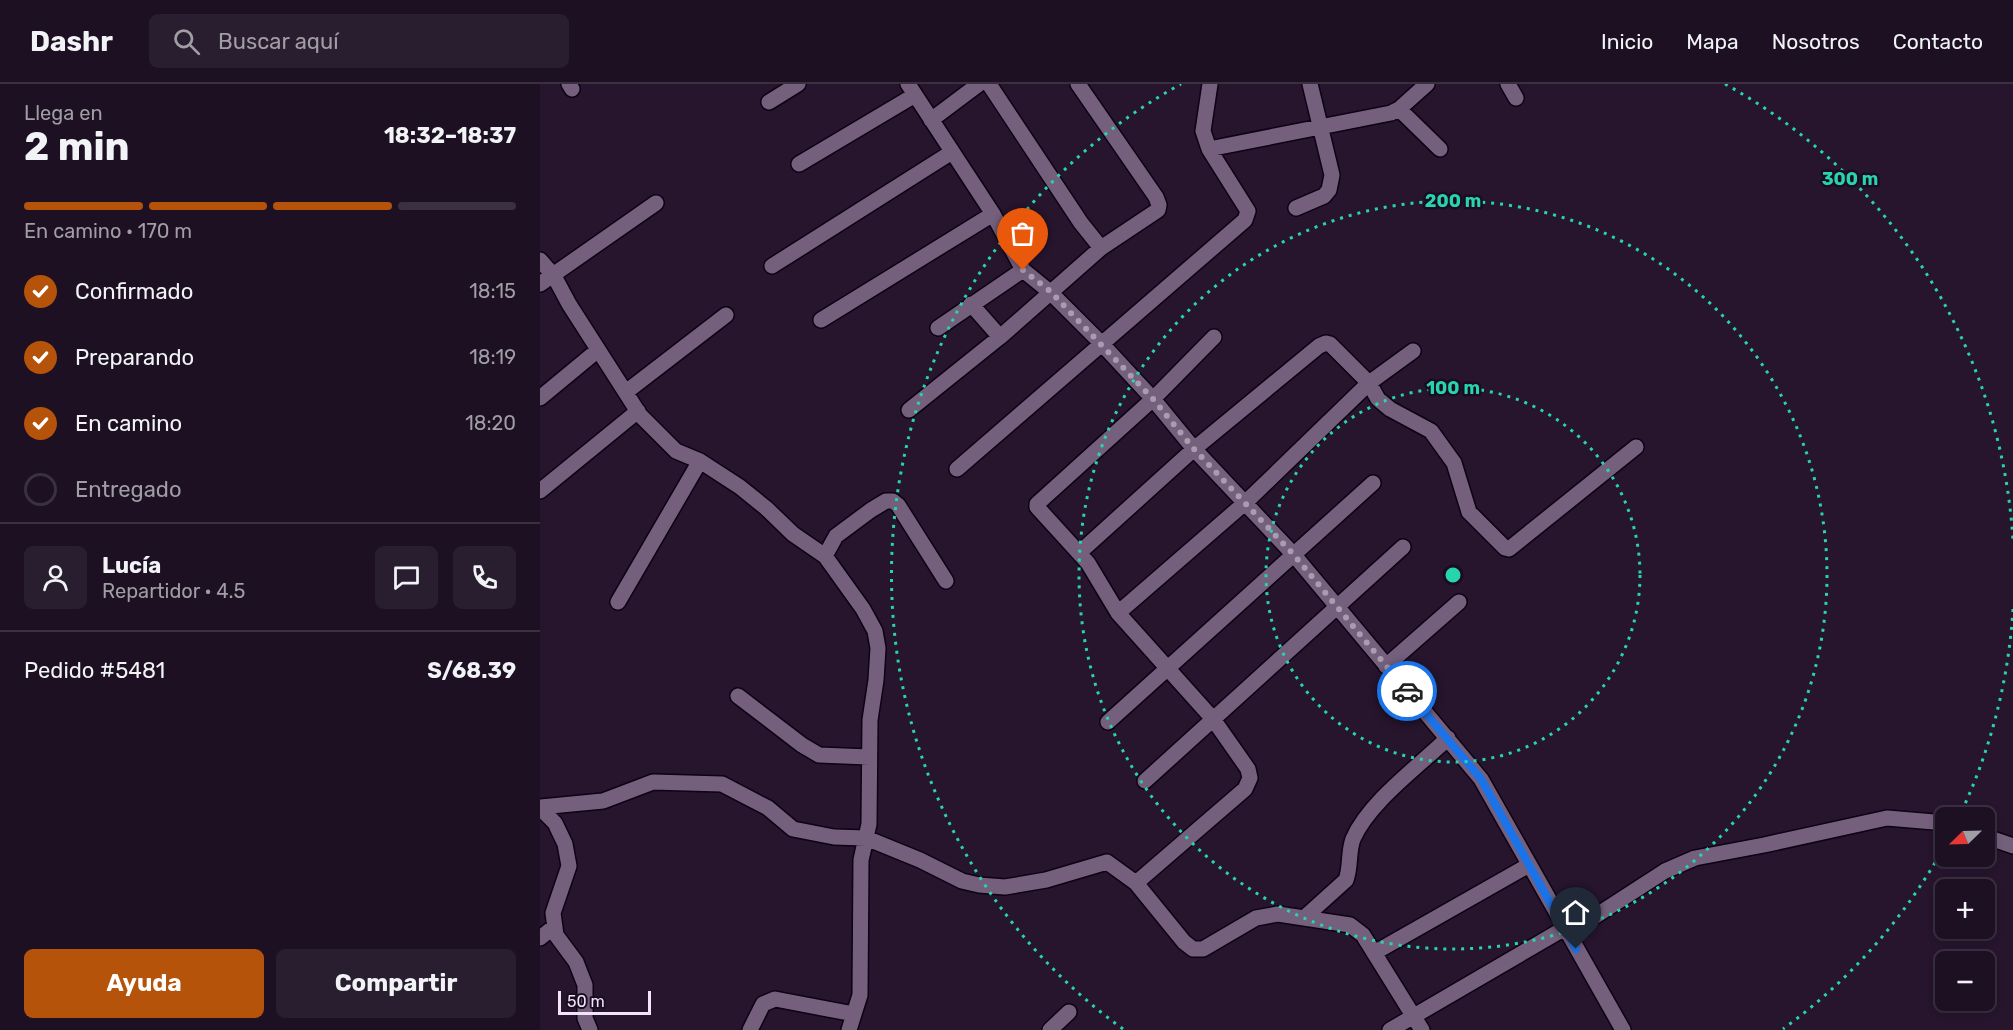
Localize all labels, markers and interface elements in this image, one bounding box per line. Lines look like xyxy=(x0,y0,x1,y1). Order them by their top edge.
search box xyxy=(149,14,569,68)
text: Dashr xyxy=(30,25,113,58)
icon: search xyxy=(170,25,203,58)
text: Buscar aquí xyxy=(218,28,339,55)
text: Inicio xyxy=(1601,29,1653,54)
text: Mapa xyxy=(1686,29,1739,54)
text: Nosotros xyxy=(1772,29,1860,54)
text: Contacto xyxy=(1893,29,1983,54)
text: Llega en xyxy=(24,101,103,125)
text: 18:32–18:37 xyxy=(384,122,516,149)
text: 2 min xyxy=(24,124,130,170)
text: 300 m xyxy=(1822,168,1878,190)
text: 200 m xyxy=(1425,190,1481,212)
pin xyxy=(997,208,1048,270)
icon: bag xyxy=(1006,217,1039,250)
text: En camino · 170 m xyxy=(24,219,192,243)
icon: check xyxy=(24,275,57,308)
text: Confirmado xyxy=(75,278,193,305)
text: 18:15 xyxy=(469,279,516,303)
icon: check xyxy=(24,341,57,374)
text: Preparando xyxy=(75,344,194,371)
text: 18:19 xyxy=(469,345,516,369)
text: 100 m xyxy=(1426,377,1480,399)
icon: check xyxy=(24,407,57,440)
text: En camino xyxy=(75,410,182,437)
text: 18:20 xyxy=(465,411,516,435)
text: Entregado xyxy=(75,476,182,503)
button: person xyxy=(24,546,87,609)
button: chat xyxy=(375,546,438,609)
button: phone xyxy=(453,546,516,609)
text: Lucía xyxy=(102,552,161,579)
centre of rings xyxy=(1443,565,1463,585)
text: Repartidor · 4.5 xyxy=(102,579,245,603)
text: Pedido #5481 xyxy=(24,657,165,684)
text: S/68.39 xyxy=(427,657,516,684)
courier xyxy=(1377,661,1437,721)
icon: car xyxy=(1391,675,1424,708)
north arrow xyxy=(1935,807,1995,867)
map controls xyxy=(1935,807,1995,1011)
button: + xyxy=(1935,879,1995,939)
pin xyxy=(1550,887,1601,949)
icon: home xyxy=(1559,896,1592,929)
button: Ayuda xyxy=(24,949,264,1018)
button: Compartir xyxy=(276,949,516,1018)
button: − xyxy=(1935,951,1995,1011)
scale bar xyxy=(558,988,651,1016)
text: 50 m xyxy=(567,992,605,1011)

